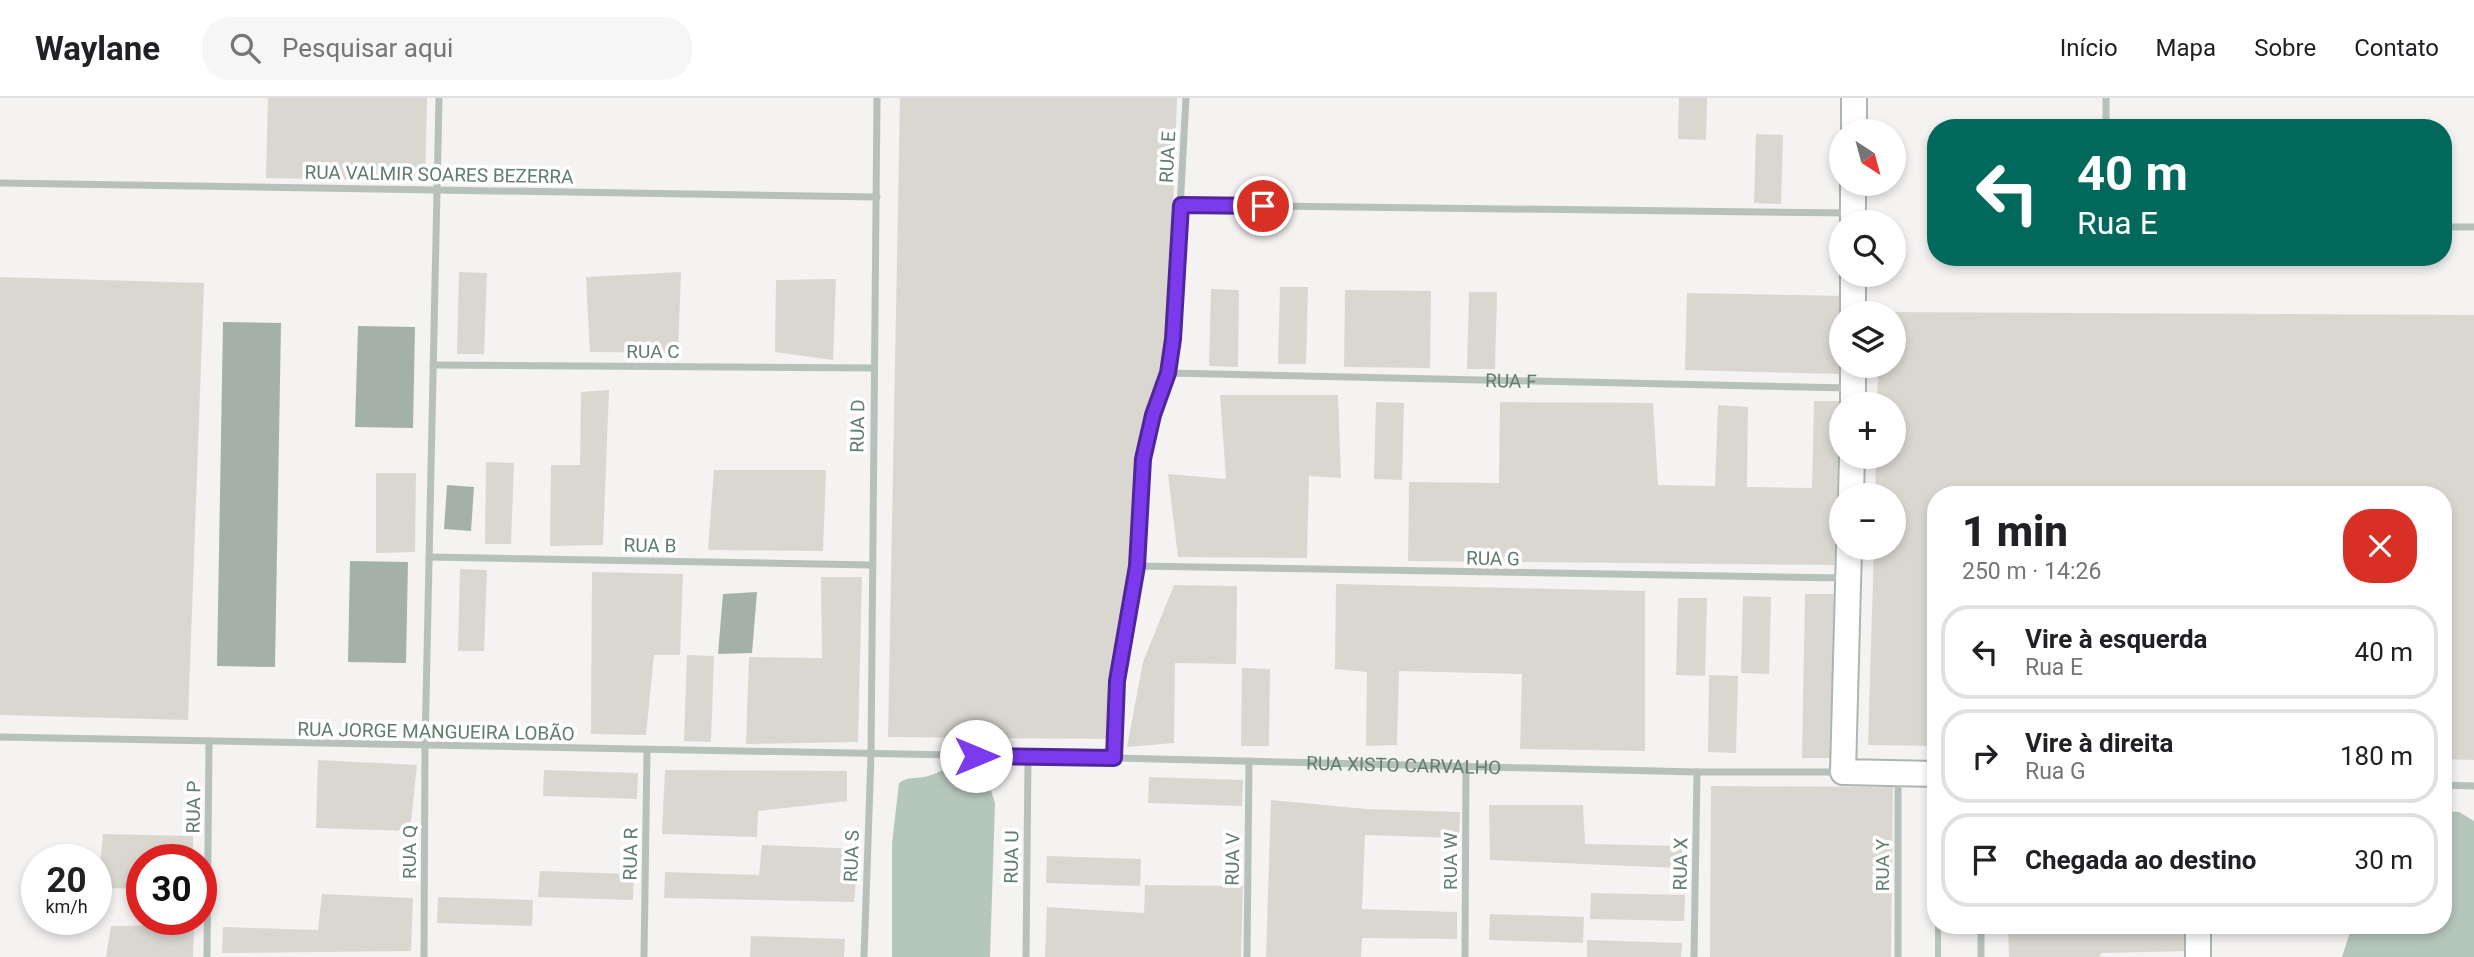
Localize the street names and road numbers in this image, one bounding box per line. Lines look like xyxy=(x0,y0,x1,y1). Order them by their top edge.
street label: RUA E xyxy=(1155,130,1180,183)
street label: RUA VALMIR SOARES BEZERRA xyxy=(304,161,574,188)
street label: RUA C xyxy=(626,340,680,363)
street label: RUA F xyxy=(1485,369,1537,393)
street label: RUA D xyxy=(846,399,869,453)
street label: RUA B xyxy=(623,534,677,557)
street label: RUA G xyxy=(1466,547,1520,570)
street label: RUA JORGE MANGUEIRA LOBÃO xyxy=(297,718,575,745)
street label: RUA XISTO CARVALHO xyxy=(1306,752,1502,779)
street label: RUA P xyxy=(182,780,205,834)
street label: RUA Q xyxy=(398,825,421,879)
street label: RUA R xyxy=(619,827,642,881)
street label: RUA S xyxy=(839,830,864,883)
street label: RUA U xyxy=(1000,830,1023,884)
street label: RUA V xyxy=(1221,832,1244,886)
street label: RUA W xyxy=(1439,832,1462,890)
street label: RUA X xyxy=(1669,837,1692,891)
street label: RUA Y xyxy=(1871,838,1894,891)

